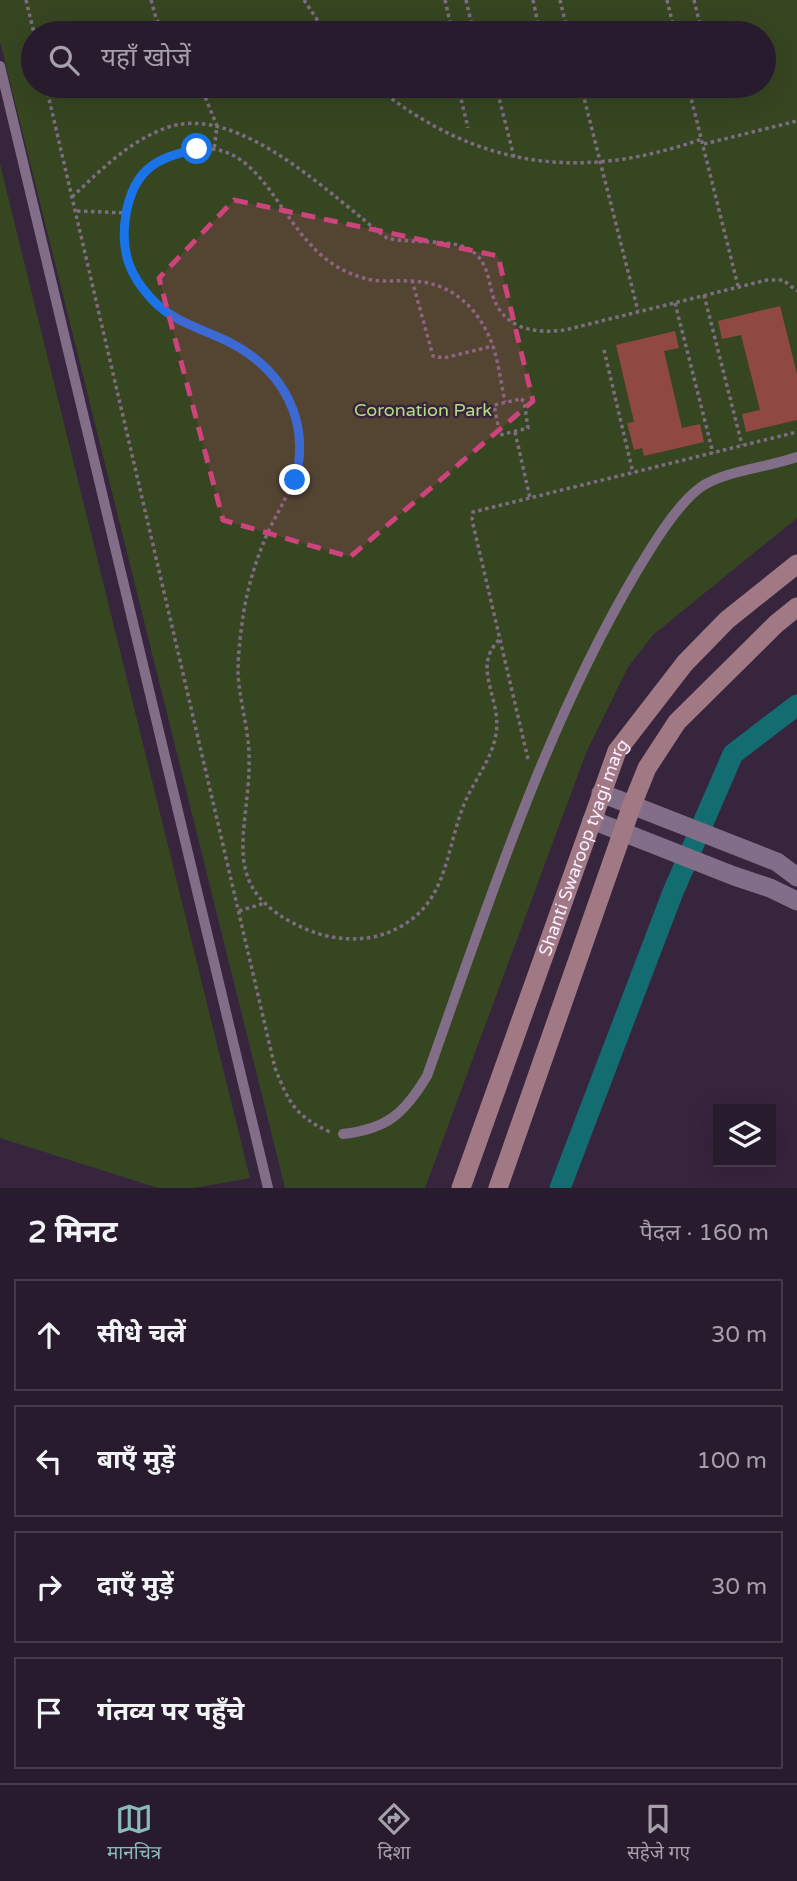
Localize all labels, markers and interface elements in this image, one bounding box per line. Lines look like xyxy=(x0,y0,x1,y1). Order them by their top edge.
search box xyxy=(21,21,776,98)
icon: search xyxy=(45,41,83,79)
text: यहाँ खोजें xyxy=(101,42,191,73)
route start xyxy=(181,133,212,164)
park label: Coronation Park xyxy=(354,399,492,421)
route end xyxy=(279,464,310,495)
street label: Shanti Swaroop tyagi marg xyxy=(534,734,634,959)
map controls xyxy=(713,1104,776,1167)
button: layers xyxy=(713,1104,776,1167)
text: 2 मिनट xyxy=(28,1214,118,1251)
text: पैदल · 160 m xyxy=(640,1219,769,1247)
icon: ahead xyxy=(30,1316,68,1354)
text: सीधे चलें xyxy=(97,1318,186,1349)
text: 30 m xyxy=(711,1321,767,1349)
icon: left xyxy=(30,1442,68,1480)
text: बाएँ मुड़ें xyxy=(97,1444,175,1475)
text: 100 m xyxy=(697,1447,767,1475)
icon: right xyxy=(30,1568,68,1606)
text: दाएँ मुड़ें xyxy=(97,1570,174,1601)
text: 30 m xyxy=(711,1573,767,1601)
icon: arrive xyxy=(30,1694,68,1732)
text: गंतव्य पर पहुँचे xyxy=(97,1696,244,1727)
tab: मानचित्र xyxy=(107,1800,161,1867)
tab: दिशा xyxy=(375,1800,413,1867)
tab: सहेजे गए xyxy=(627,1800,690,1867)

